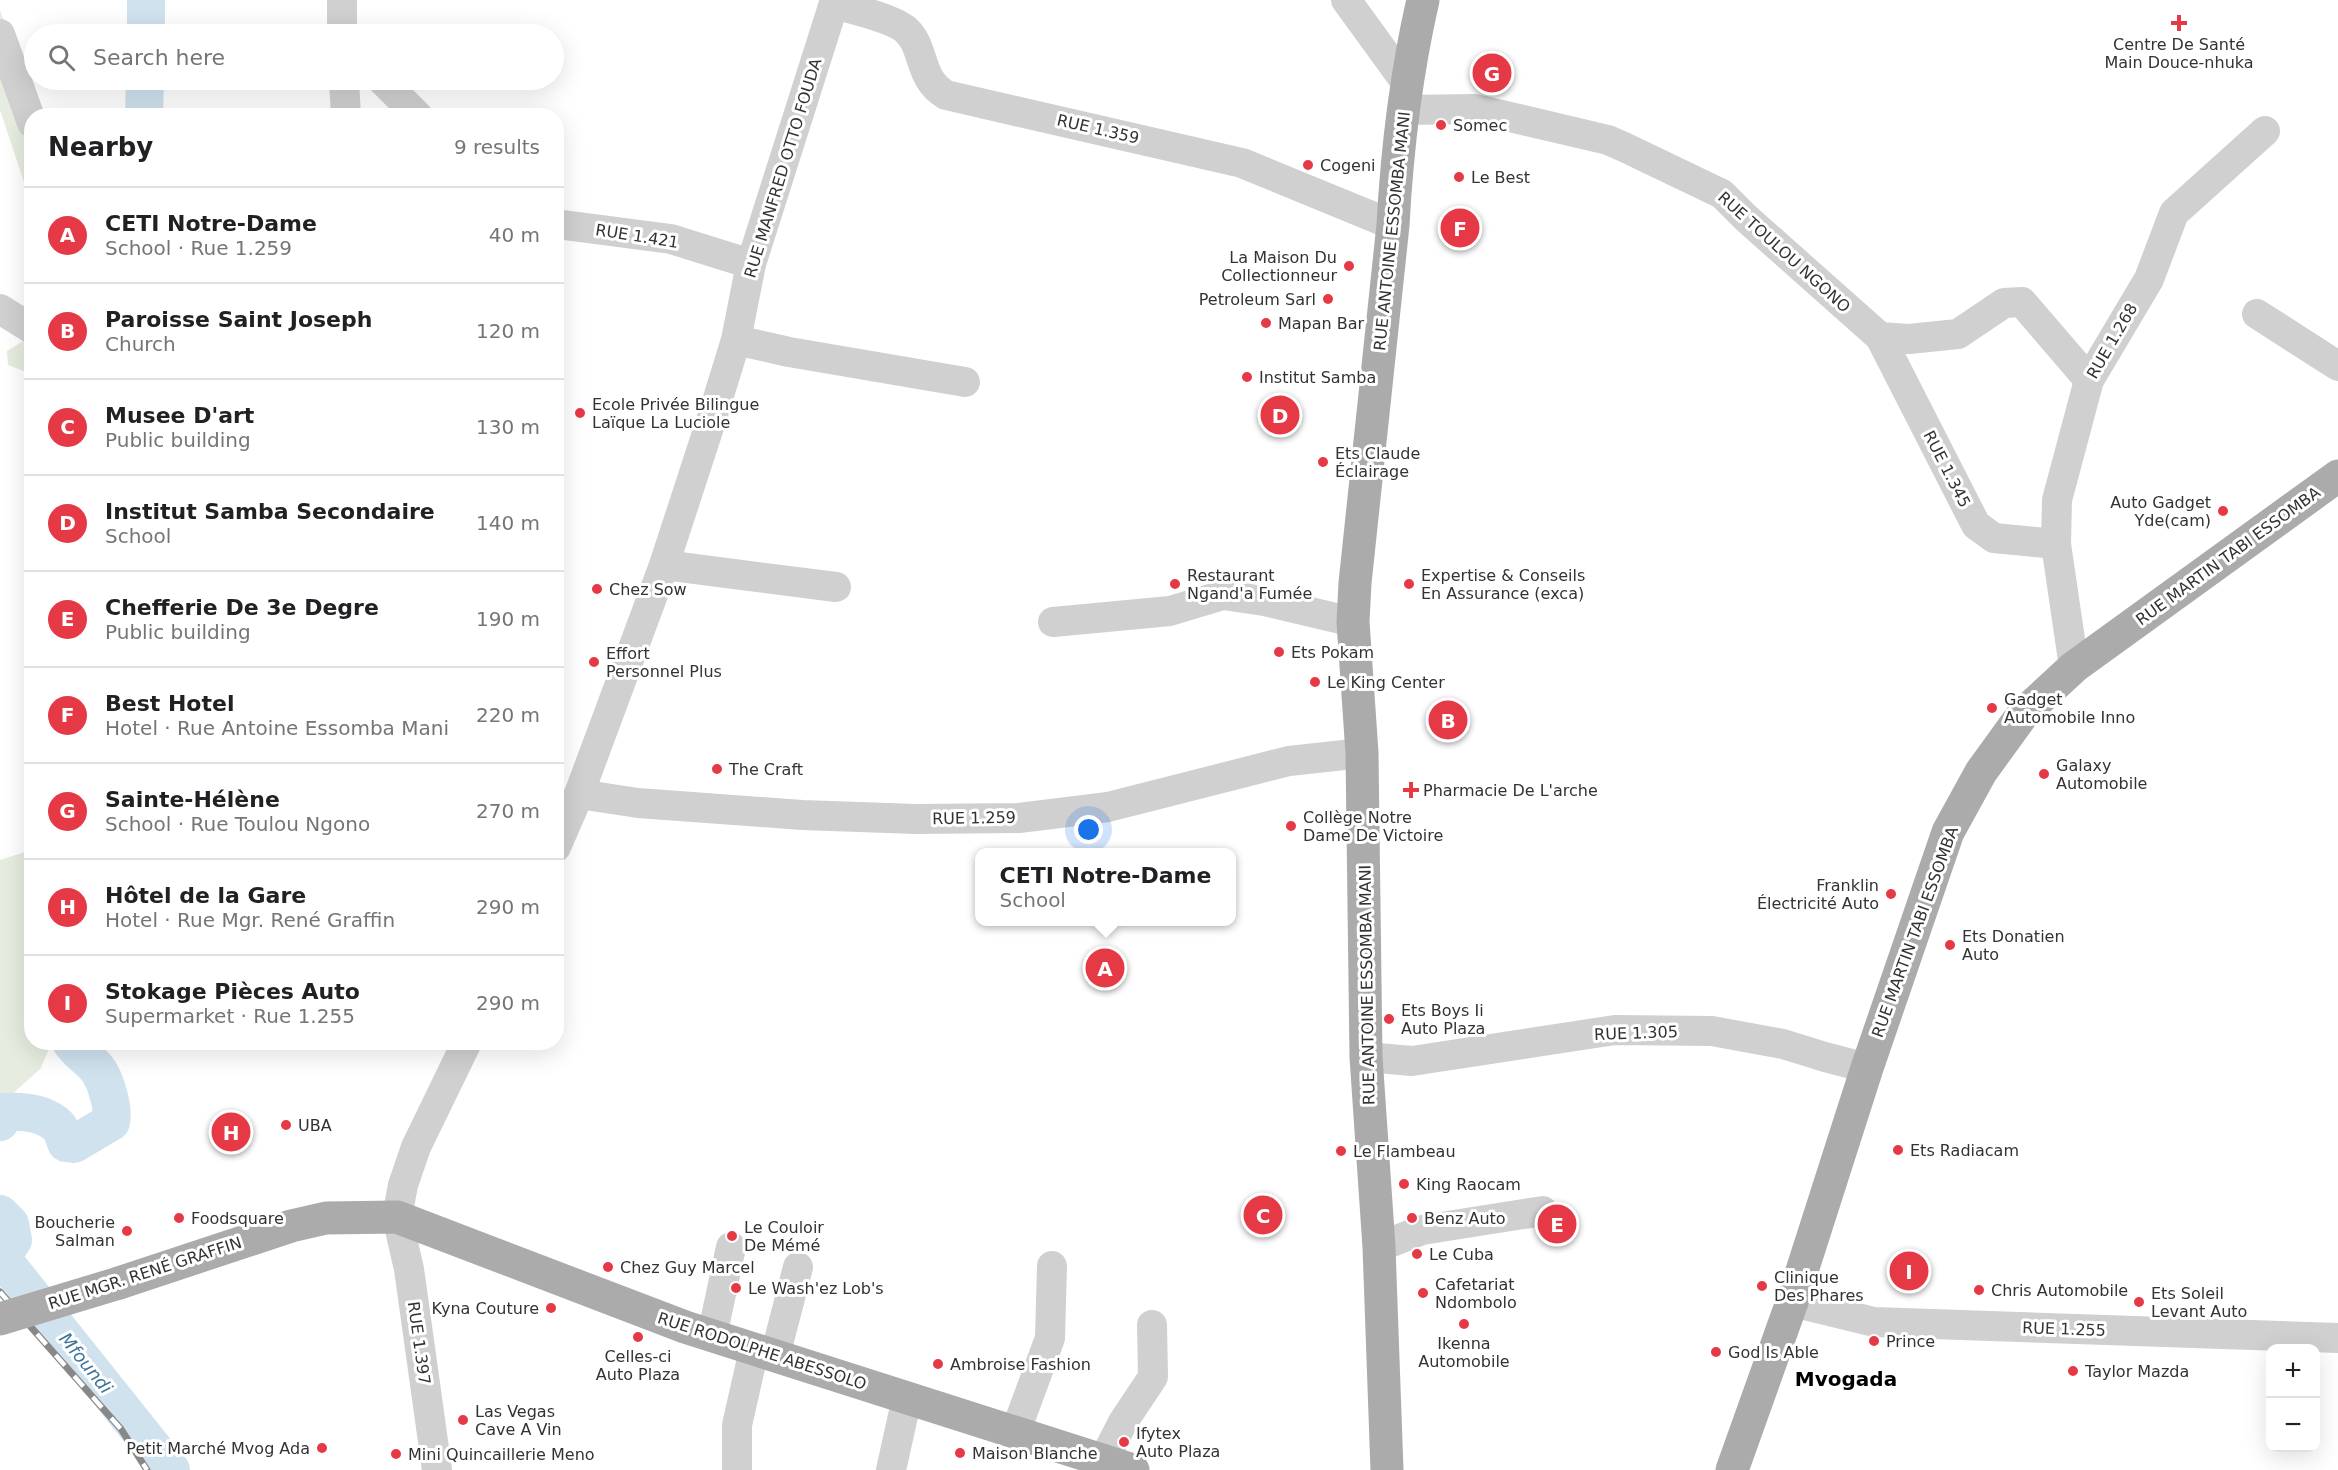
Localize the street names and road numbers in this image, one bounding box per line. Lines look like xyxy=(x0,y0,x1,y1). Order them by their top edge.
street label: RUE MANFRED OTTO FOUDA xyxy=(740,56,826,280)
street label: RUE 1.359 xyxy=(1055,110,1141,148)
street label: RUE ANTOINE ESSOMBA MANI xyxy=(1370,110,1414,352)
street label: RUE TOULOU NGONO xyxy=(1714,188,1854,316)
street label: RUE 1.421 xyxy=(594,220,680,252)
street label: RUE 1.268 xyxy=(2083,300,2141,382)
street label: RUE 1.345 xyxy=(1920,427,1974,511)
street label: RUE MARTIN TABI ESSOMBA xyxy=(2132,483,2324,629)
street label: RUE 1.259 xyxy=(932,808,1016,828)
street label: RUE MARTIN TABI ESSOMBA xyxy=(1868,824,1962,1040)
street label: RUE ANTOINE ESSOMBA MANI xyxy=(1355,865,1379,1105)
street label: RUE 1.305 xyxy=(1594,1022,1678,1044)
street label: RUE MGR. RENÉ GRAFFIN xyxy=(46,1233,244,1313)
street label: RUE 1.397 xyxy=(404,1300,434,1386)
street label: RUE RODOLPHE ABESSOLO xyxy=(655,1308,869,1394)
street label: RUE 1.255 xyxy=(2022,1318,2106,1340)

